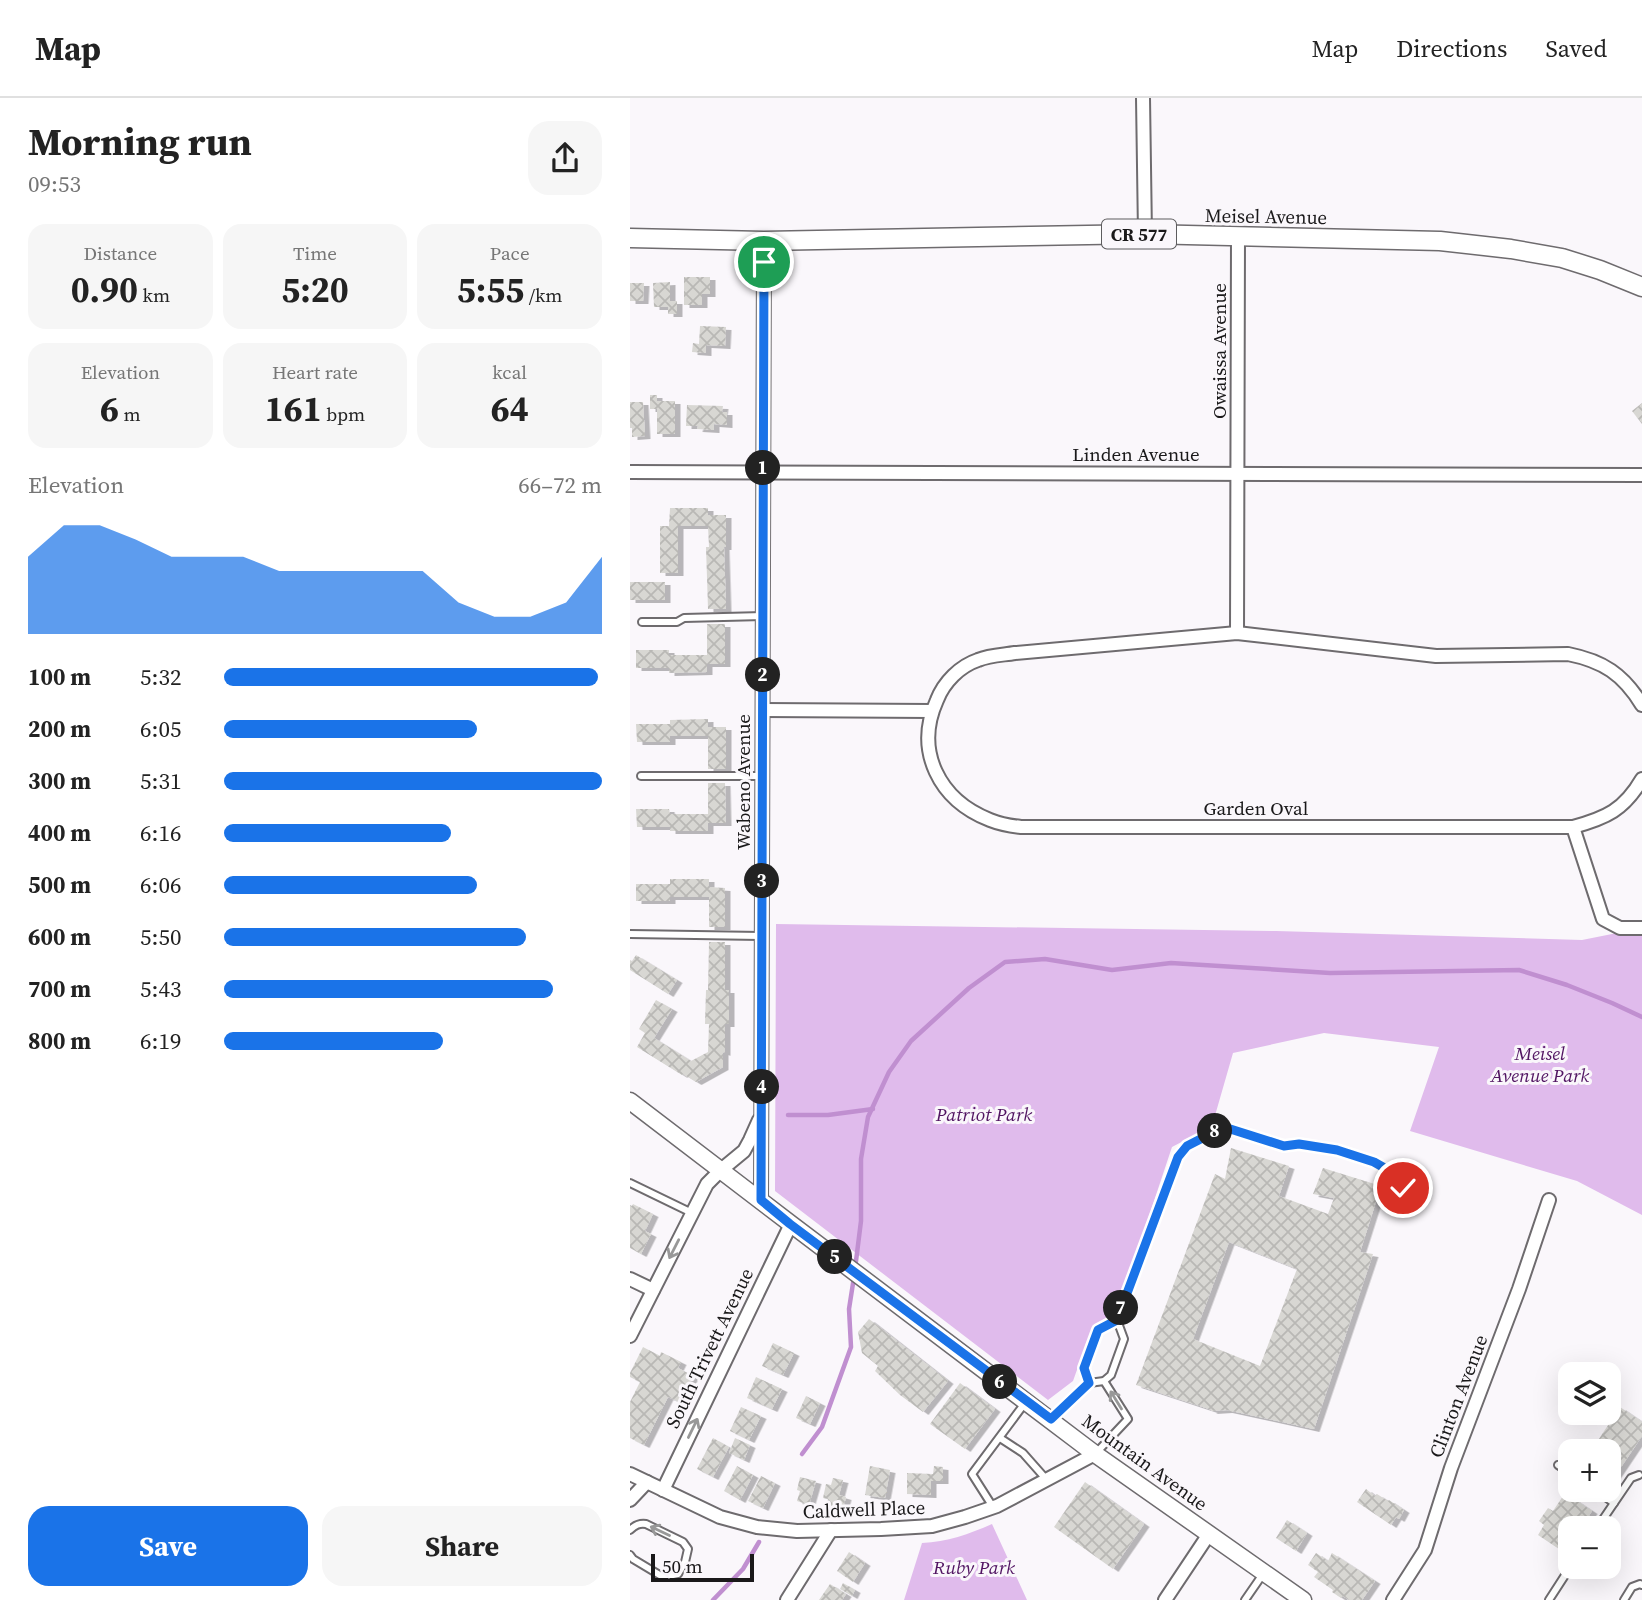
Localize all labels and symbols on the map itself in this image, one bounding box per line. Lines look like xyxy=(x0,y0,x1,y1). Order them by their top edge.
street label: Meisel Avenue xyxy=(1205,202,1327,230)
road number: CR 577 xyxy=(1102,219,1176,248)
pin xyxy=(734,232,794,292)
street label: Owaissa Avenue xyxy=(1206,283,1232,419)
street label: Linden Avenue xyxy=(1072,441,1200,467)
pin: 1 xyxy=(746,450,780,486)
pin: 2 xyxy=(746,658,780,692)
street label: Wabeno Avenue xyxy=(730,714,756,850)
street label: Garden Oval xyxy=(1204,795,1309,821)
pin: 3 xyxy=(744,864,780,898)
park label: Meisel Avenue Park xyxy=(1490,1040,1589,1088)
pin: 4 xyxy=(744,1070,780,1104)
park label: Patriot Park xyxy=(935,1101,1032,1127)
pin: 8 xyxy=(1198,1114,1232,1148)
pin xyxy=(1373,1158,1433,1218)
one-way arrow xyxy=(667,1238,680,1259)
pin: 5 xyxy=(818,1240,852,1274)
street label: South Trivett Avenue xyxy=(659,1264,759,1432)
pin: 7 xyxy=(1104,1290,1138,1326)
street label: Clinton Avenue xyxy=(1423,1331,1493,1461)
pin: 6 xyxy=(982,1364,1018,1400)
one-way arrow xyxy=(1109,1391,1123,1411)
street label: Mountain Avenue xyxy=(1077,1408,1213,1516)
one-way arrow xyxy=(686,1418,700,1439)
street label: Caldwell Place xyxy=(802,1494,926,1524)
one-way arrow xyxy=(650,1524,671,1537)
scale bar xyxy=(651,1551,754,1583)
park label: Ruby Park xyxy=(932,1554,1015,1580)

